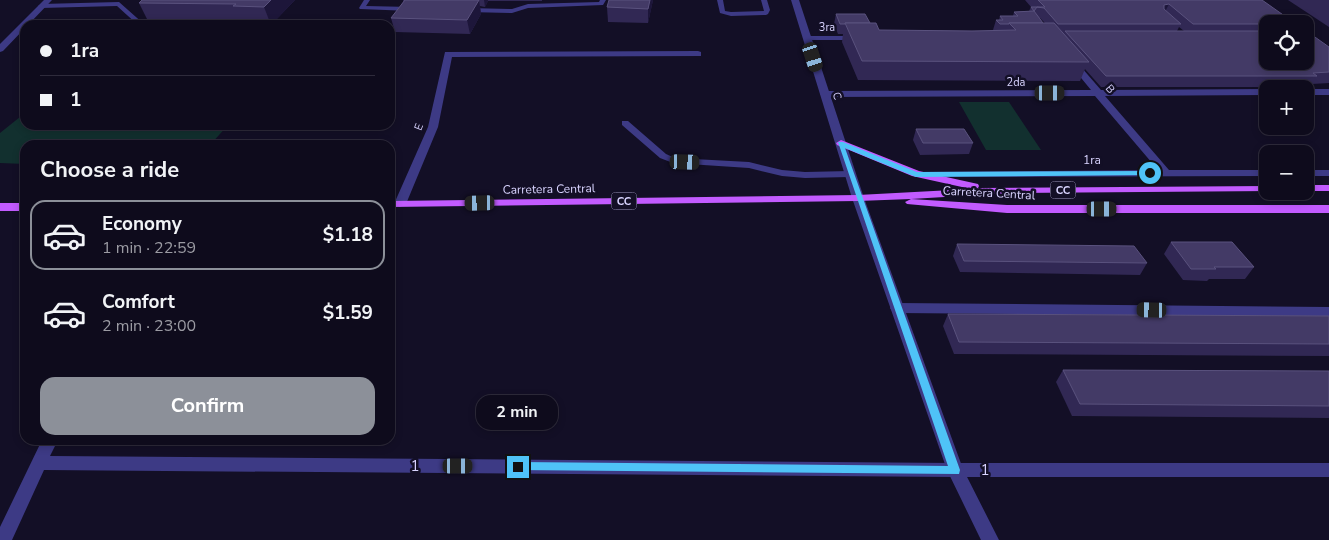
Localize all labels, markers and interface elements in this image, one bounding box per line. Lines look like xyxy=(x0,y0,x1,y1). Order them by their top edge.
map controls xyxy=(1259,15,1314,200)
button: locate xyxy=(1259,15,1314,70)
street label: 3ra xyxy=(819,20,835,35)
text: 1ra xyxy=(70,38,99,64)
car xyxy=(801,40,824,74)
street label: 2da xyxy=(1007,75,1026,90)
button: + xyxy=(1259,80,1314,135)
street label: B xyxy=(1102,81,1118,97)
car xyxy=(1035,86,1065,101)
text: 1 xyxy=(70,87,81,113)
street label: C xyxy=(829,90,845,102)
street label: E xyxy=(411,121,427,133)
button: − xyxy=(1259,145,1314,200)
street label: 1ra xyxy=(1083,152,1101,168)
car xyxy=(669,154,700,170)
text: Choose a ride xyxy=(40,155,179,185)
route start xyxy=(1139,162,1161,184)
street label: Carretera Central xyxy=(503,180,596,198)
road number: CC xyxy=(1050,182,1076,198)
street label: Carretera Central xyxy=(942,183,1036,203)
road number: CC xyxy=(612,192,636,210)
car xyxy=(464,195,495,211)
car xyxy=(1087,202,1117,217)
text: Economy xyxy=(102,211,182,237)
icon: car xyxy=(42,213,87,258)
text: $1.18 xyxy=(323,222,373,248)
text: 1 min · 22:59 xyxy=(102,237,196,259)
text: Comfort xyxy=(102,289,175,315)
icon: car xyxy=(42,291,87,336)
text: $1.59 xyxy=(323,300,373,326)
car xyxy=(1136,302,1167,318)
text: 2 min · 23:00 xyxy=(102,315,196,337)
button: Confirm xyxy=(40,377,375,435)
callout: 2 min xyxy=(477,394,559,430)
text: 2 min xyxy=(496,401,538,423)
street label: 1 xyxy=(410,456,420,476)
route end xyxy=(507,456,529,478)
car xyxy=(443,459,473,474)
street label: 1 xyxy=(980,460,990,480)

